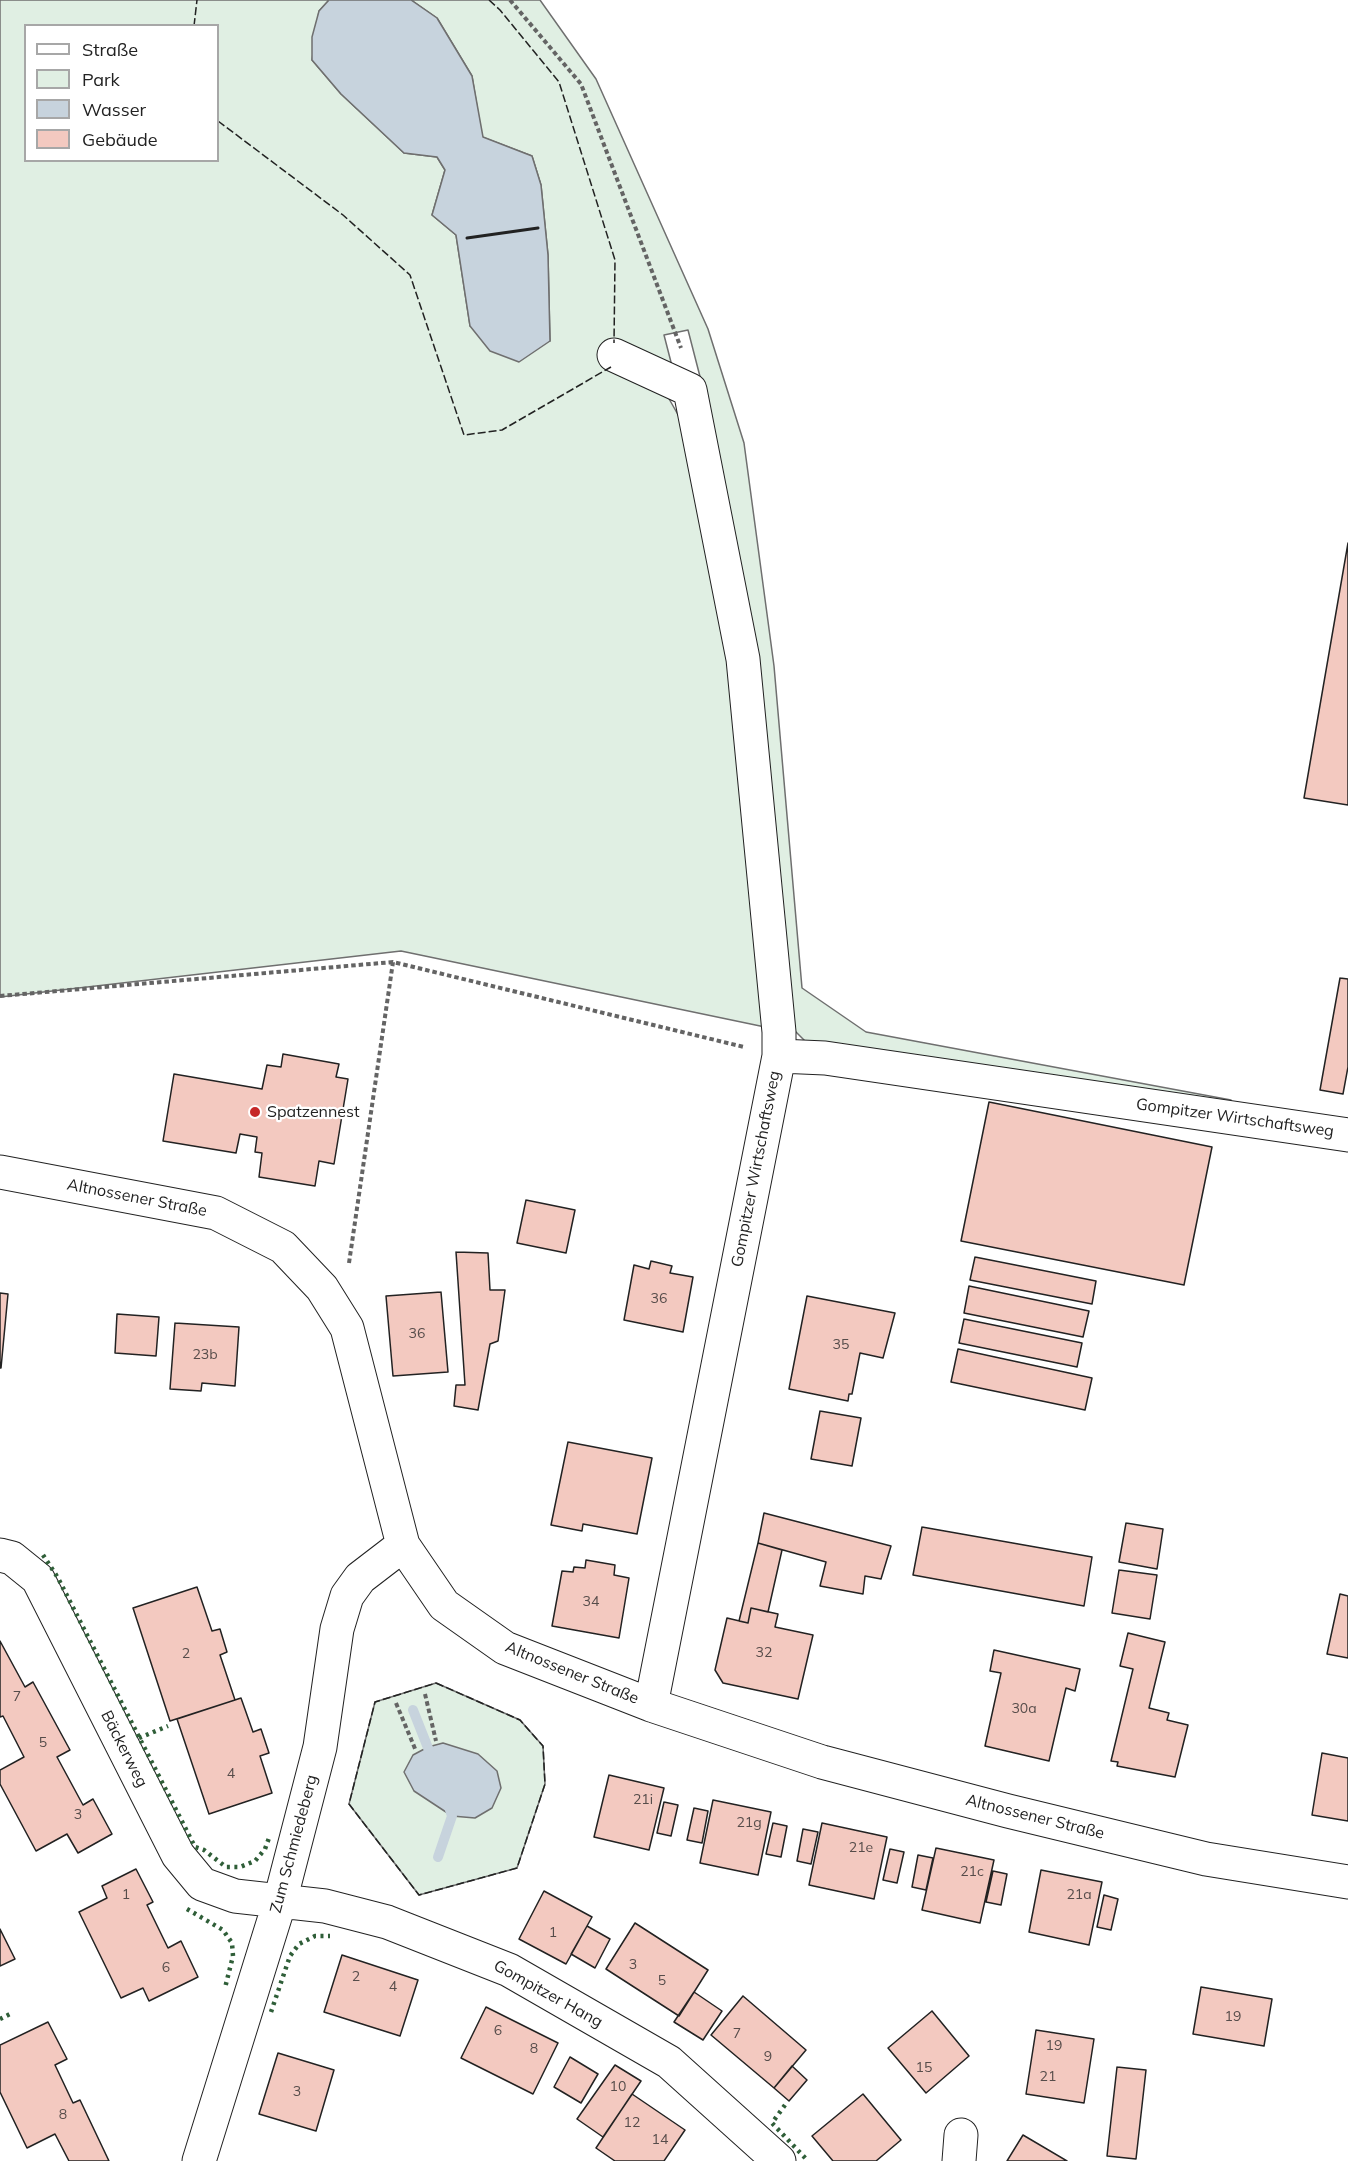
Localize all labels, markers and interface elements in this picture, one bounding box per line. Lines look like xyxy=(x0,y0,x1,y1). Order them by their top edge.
legend xyxy=(24,24,219,162)
text: Straße xyxy=(82,38,138,61)
text: Park xyxy=(82,68,120,91)
text: Wasser xyxy=(82,98,146,121)
text: Gebäude xyxy=(82,128,158,151)
street label: Gompitzer Wirtschaftsweg xyxy=(728,1069,784,1269)
street label: Gompitzer Wirtschaftsweg xyxy=(1135,1095,1335,1141)
place label: Spatzennest xyxy=(267,1102,360,1122)
marker: Spatzennest xyxy=(248,1105,262,1119)
street label: Altnossener Straße xyxy=(65,1175,209,1221)
house number: 36 xyxy=(651,1291,667,1307)
house number: 36 xyxy=(409,1326,425,1342)
house number: 35 xyxy=(833,1337,849,1353)
house number: 23b xyxy=(192,1347,218,1363)
house number: 34 xyxy=(583,1594,599,1610)
street label: Altnossener Straße xyxy=(503,1637,641,1709)
house number: 32 xyxy=(756,1645,772,1661)
house number: 2 xyxy=(182,1646,190,1662)
house number: 7 xyxy=(13,1689,21,1705)
house number: 30a xyxy=(1011,1701,1037,1717)
street label: Bäckerweg xyxy=(96,1707,152,1791)
house number: 5 xyxy=(39,1735,47,1751)
house number: 4 xyxy=(227,1766,235,1782)
street label: Zum Schmiedeberg xyxy=(266,1773,322,1915)
street label: Altnossener Straße xyxy=(964,1791,1106,1843)
house number: 21i xyxy=(633,1792,653,1808)
house number: 3 xyxy=(74,1807,82,1823)
house number: 21g xyxy=(736,1815,762,1831)
house number: 21e xyxy=(849,1840,873,1856)
house number: 21c xyxy=(960,1864,984,1880)
house number: 1 xyxy=(122,1887,130,1903)
house number: 21a xyxy=(1066,1887,1092,1903)
house number: 1 xyxy=(549,1925,557,1941)
street label: Gompitzer Hang xyxy=(490,1956,606,2032)
house number: 3 xyxy=(629,1957,637,1973)
house number: 6 xyxy=(162,1960,170,1976)
house number: 2 xyxy=(352,1969,360,1985)
house number: 5 xyxy=(658,1973,666,1989)
house number: 4 xyxy=(389,1979,397,1995)
house number: 19 xyxy=(1225,2009,1241,2025)
house number: 6 xyxy=(494,2023,502,2039)
house number: 7 xyxy=(733,2026,741,2042)
house number: 19 xyxy=(1046,2038,1062,2054)
house number: 8 xyxy=(530,2041,538,2057)
house number: 9 xyxy=(764,2049,772,2065)
house number: 15 xyxy=(916,2060,932,2076)
house number: 21 xyxy=(1040,2069,1056,2085)
house number: 10 xyxy=(610,2079,626,2095)
house number: 3 xyxy=(293,2084,301,2100)
house number: 8 xyxy=(59,2107,67,2123)
house number: 12 xyxy=(624,2115,640,2131)
house number: 14 xyxy=(652,2132,668,2148)

